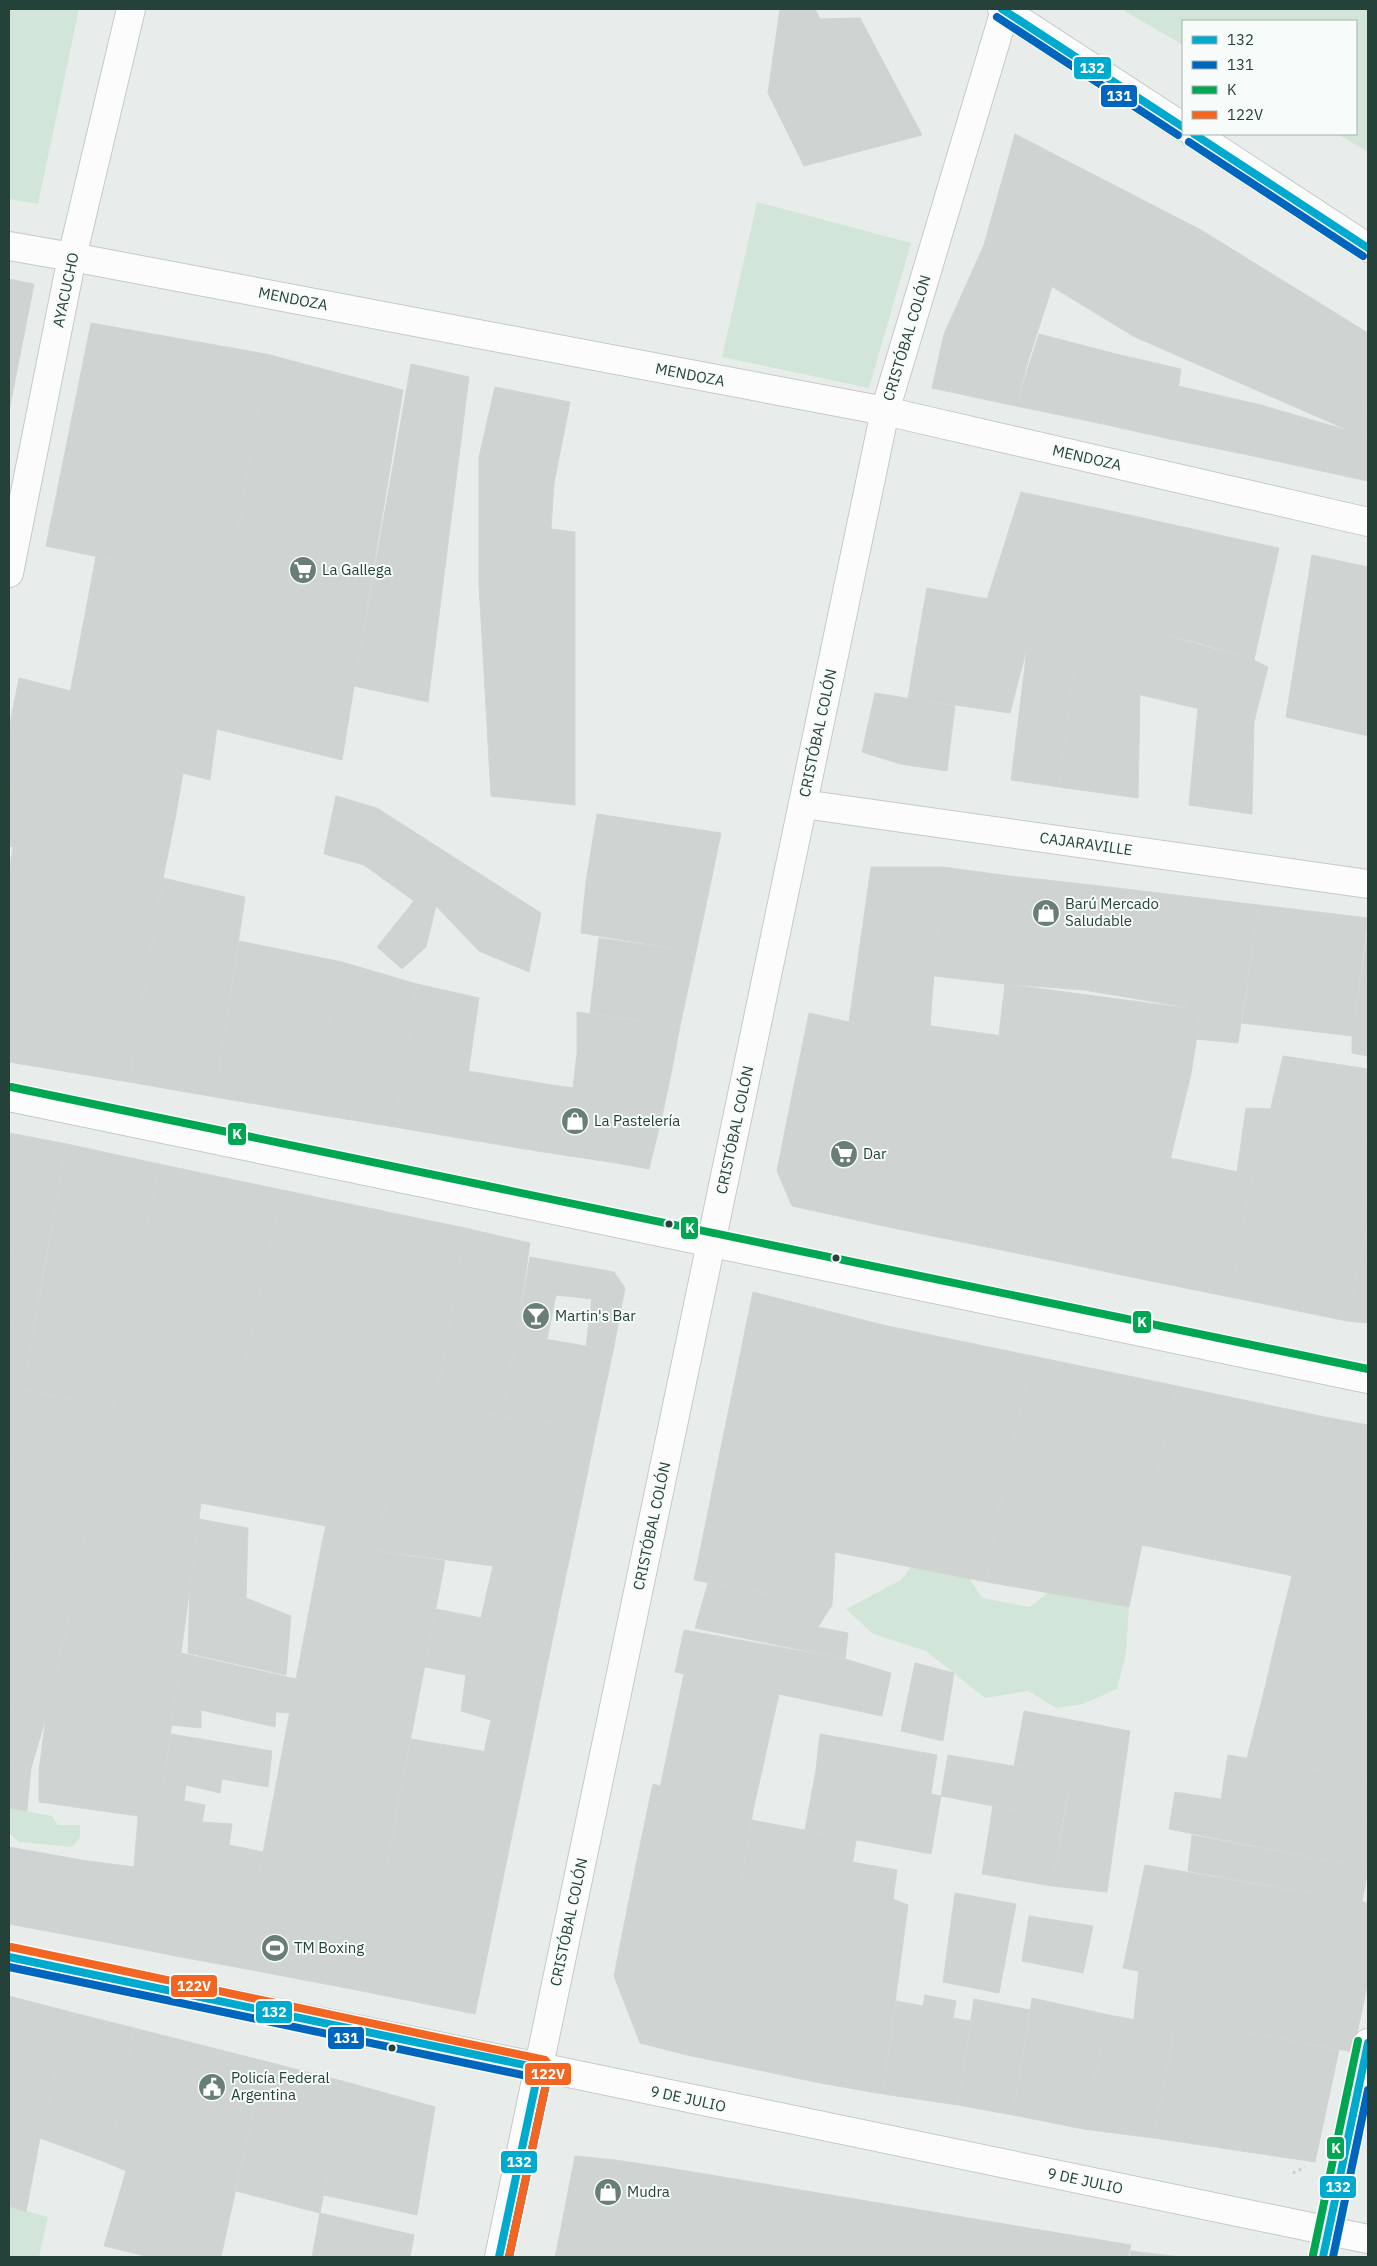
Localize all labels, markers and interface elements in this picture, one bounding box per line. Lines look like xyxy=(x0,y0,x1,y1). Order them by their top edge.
legend xyxy=(1182,20,1357,135)
text: 132 xyxy=(1227,30,1254,49)
text: 131 xyxy=(1227,55,1254,74)
line badge: 132 xyxy=(1073,56,1112,80)
text: 132 xyxy=(1079,59,1105,77)
text: K xyxy=(1227,80,1237,99)
line badge: 131 xyxy=(1100,84,1138,108)
text: 131 xyxy=(1106,87,1132,105)
text: 122V xyxy=(1227,105,1263,124)
street label: AYACUCHO xyxy=(48,251,83,329)
street label: CRISTÓBAL COLÓN xyxy=(878,273,935,403)
street label: MENDOZA xyxy=(257,282,330,315)
street label: MENDOZA xyxy=(654,358,727,391)
street label: MENDOZA xyxy=(1051,440,1124,475)
supermarket icon: La Gallega xyxy=(288,555,318,585)
place label: La Gallega xyxy=(322,560,392,579)
street label: CRISTÓBAL COLÓN xyxy=(795,667,840,799)
street label: CAJARAVILLE xyxy=(1038,828,1134,859)
place label: Barú Mercado Saludable xyxy=(1065,894,1159,930)
shop icon: Barú Mercado Saludable xyxy=(1031,898,1061,928)
street label: CRISTÓBAL COLÓN xyxy=(712,1064,757,1196)
shop icon: La Pastelería xyxy=(560,1106,590,1136)
place label: La Pastelería xyxy=(594,1111,680,1130)
line badge: K xyxy=(227,1122,247,1146)
text: K xyxy=(232,1125,242,1143)
supermarket icon: Dar xyxy=(829,1139,859,1169)
place label: Dar xyxy=(863,1144,887,1163)
line badge: K xyxy=(680,1216,699,1240)
unlabelled marker xyxy=(664,1219,674,1229)
text: K xyxy=(685,1219,695,1237)
unlabelled marker xyxy=(831,1253,841,1263)
bar icon: Martin's Bar xyxy=(521,1301,551,1331)
place label: Martin's Bar xyxy=(555,1306,636,1325)
line badge: K xyxy=(1132,1310,1152,1334)
text: K xyxy=(1137,1313,1147,1331)
street label: CRISTÓBAL COLÓN xyxy=(629,1460,674,1592)
street label: CRISTÓBAL COLÓN xyxy=(546,1856,591,1988)
sports icon: TM Boxing xyxy=(260,1933,290,1963)
place label: TM Boxing xyxy=(294,1938,364,1957)
line badge: 122V xyxy=(170,1974,218,1998)
text: 122V xyxy=(177,1977,211,1995)
line badge: 132 xyxy=(255,2000,293,2024)
text: 132 xyxy=(261,2003,287,2021)
line badge: 131 xyxy=(327,2026,365,2050)
text: 131 xyxy=(333,2029,359,2047)
unlabelled marker xyxy=(387,2043,397,2053)
line badge: 122V xyxy=(524,2062,572,2086)
text: 122V xyxy=(531,2065,565,2083)
place label: Policía Federal Argentina xyxy=(231,2068,330,2104)
public building icon: Policía Federal Argentina xyxy=(197,2072,227,2102)
street label: 9 DE JULIO xyxy=(649,2081,728,2116)
line badge: K xyxy=(1326,2136,1345,2160)
text: K xyxy=(1331,2139,1341,2157)
line badge: 132 xyxy=(500,2150,538,2174)
text: 132 xyxy=(506,2153,532,2171)
street label: 9 DE JULIO xyxy=(1046,2163,1125,2198)
line badge: 132 xyxy=(1319,2175,1357,2199)
shop icon: Mudra xyxy=(593,2177,623,2207)
text: 132 xyxy=(1325,2178,1351,2196)
place label: Mudra xyxy=(627,2182,670,2201)

